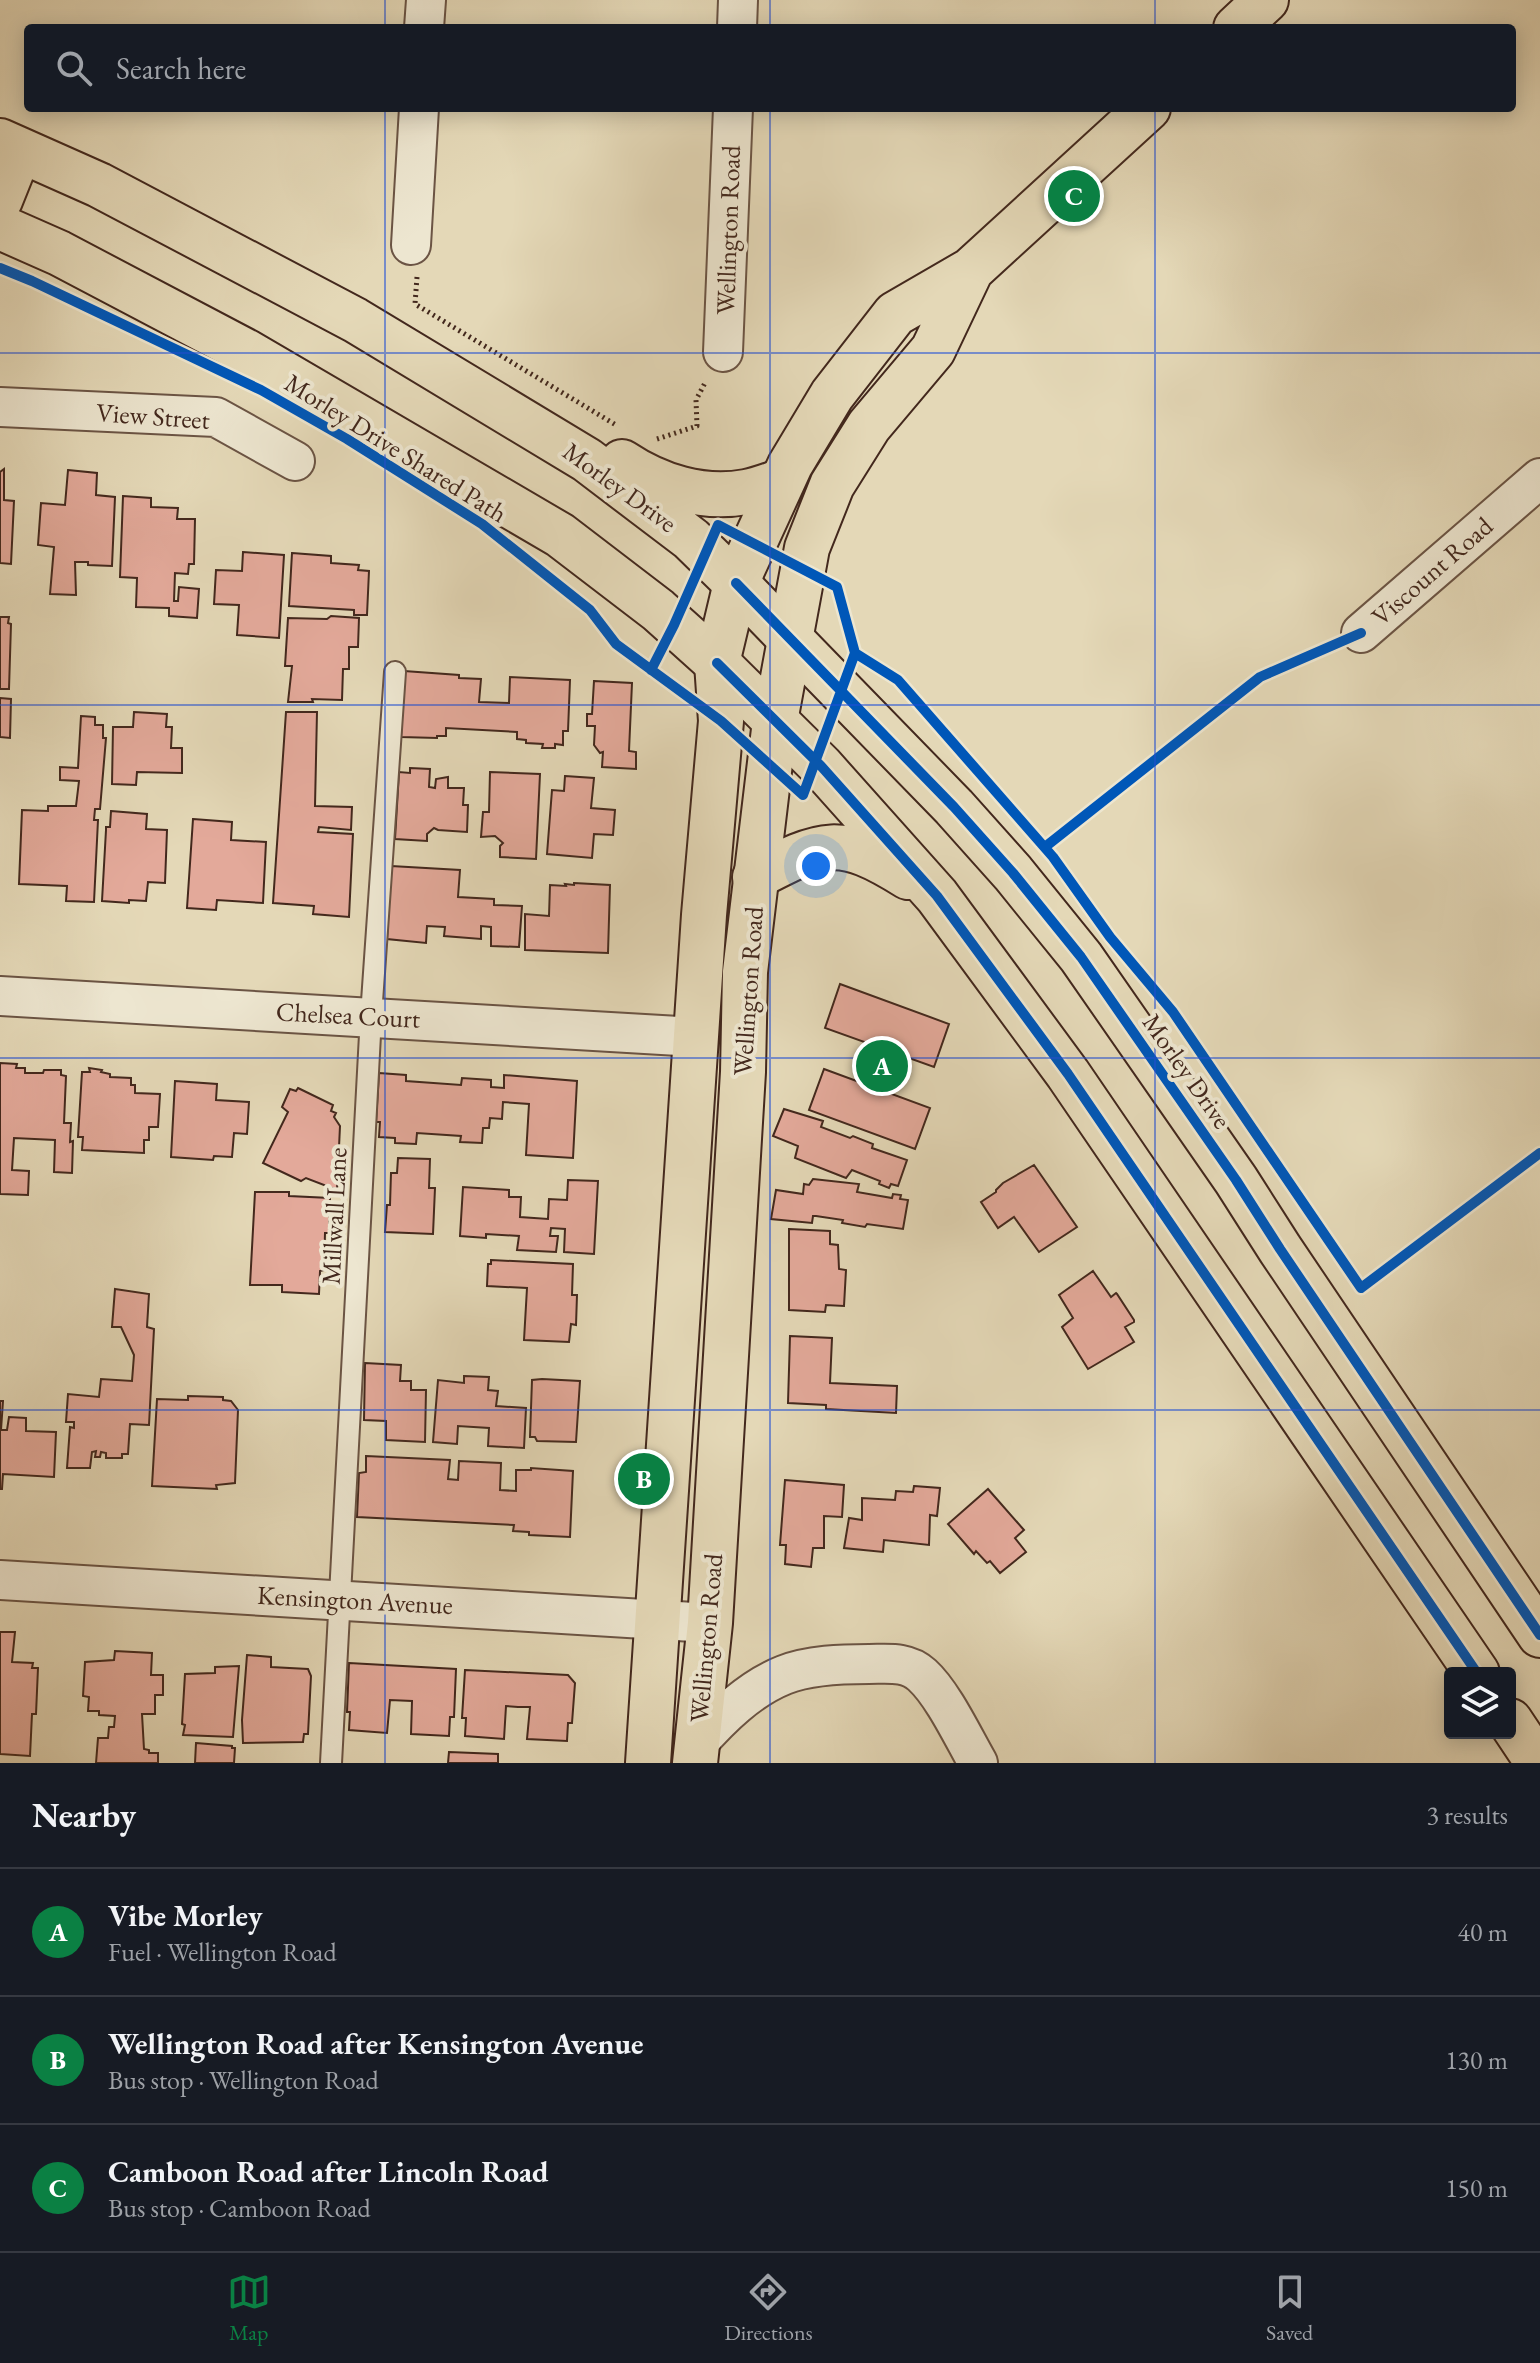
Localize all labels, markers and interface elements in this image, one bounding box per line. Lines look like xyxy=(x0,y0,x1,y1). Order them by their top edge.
search box xyxy=(24,24,1516,112)
icon: search xyxy=(52,46,96,90)
text: Search here xyxy=(116,49,246,88)
street label: Wellington Road xyxy=(708,144,748,315)
pin: C xyxy=(1048,166,1100,226)
street label: Morley Drive Shared Path xyxy=(278,366,514,530)
street label: View Street xyxy=(95,395,211,437)
street label: Morley Drive xyxy=(556,434,684,540)
street label: Viscount Road xyxy=(1364,508,1500,633)
your location xyxy=(796,846,836,886)
street label: Wellington Road xyxy=(725,904,771,1077)
street label: Chelsea Court xyxy=(275,994,421,1036)
street label: Morley Drive xyxy=(1135,1007,1239,1135)
pin: A xyxy=(856,1036,908,1096)
street label: Millwall Lane xyxy=(313,1147,355,1285)
pin: B xyxy=(618,1449,670,1509)
street label: Wellington Road xyxy=(682,1551,730,1724)
street label: Kensington Avenue xyxy=(256,1578,454,1622)
map controls xyxy=(1444,1667,1516,1739)
button: layers xyxy=(1444,1667,1516,1739)
text: Nearby xyxy=(32,1793,136,1837)
text: 3 results xyxy=(1427,1798,1508,1832)
text: Vibe Morley xyxy=(108,1896,262,1935)
text: A xyxy=(49,1915,67,1949)
text: 40 m xyxy=(1458,1915,1508,1949)
text: Fuel · Wellington Road xyxy=(108,1935,337,1969)
text: Wellington Road after Kensington Avenue xyxy=(108,2024,643,2063)
text: B xyxy=(50,2043,66,2077)
text: 130 m xyxy=(1445,2043,1508,2077)
text: Bus stop · Wellington Road xyxy=(108,2063,379,2097)
text: Camboon Road after Lincoln Road xyxy=(108,2152,549,2191)
text: C xyxy=(49,2171,67,2205)
text: 150 m xyxy=(1445,2171,1508,2205)
text: Bus stop · Camboon Road xyxy=(108,2191,371,2225)
tab: Map xyxy=(227,2270,271,2347)
tab: Directions xyxy=(724,2270,813,2347)
tab: Saved xyxy=(1266,2270,1313,2347)

